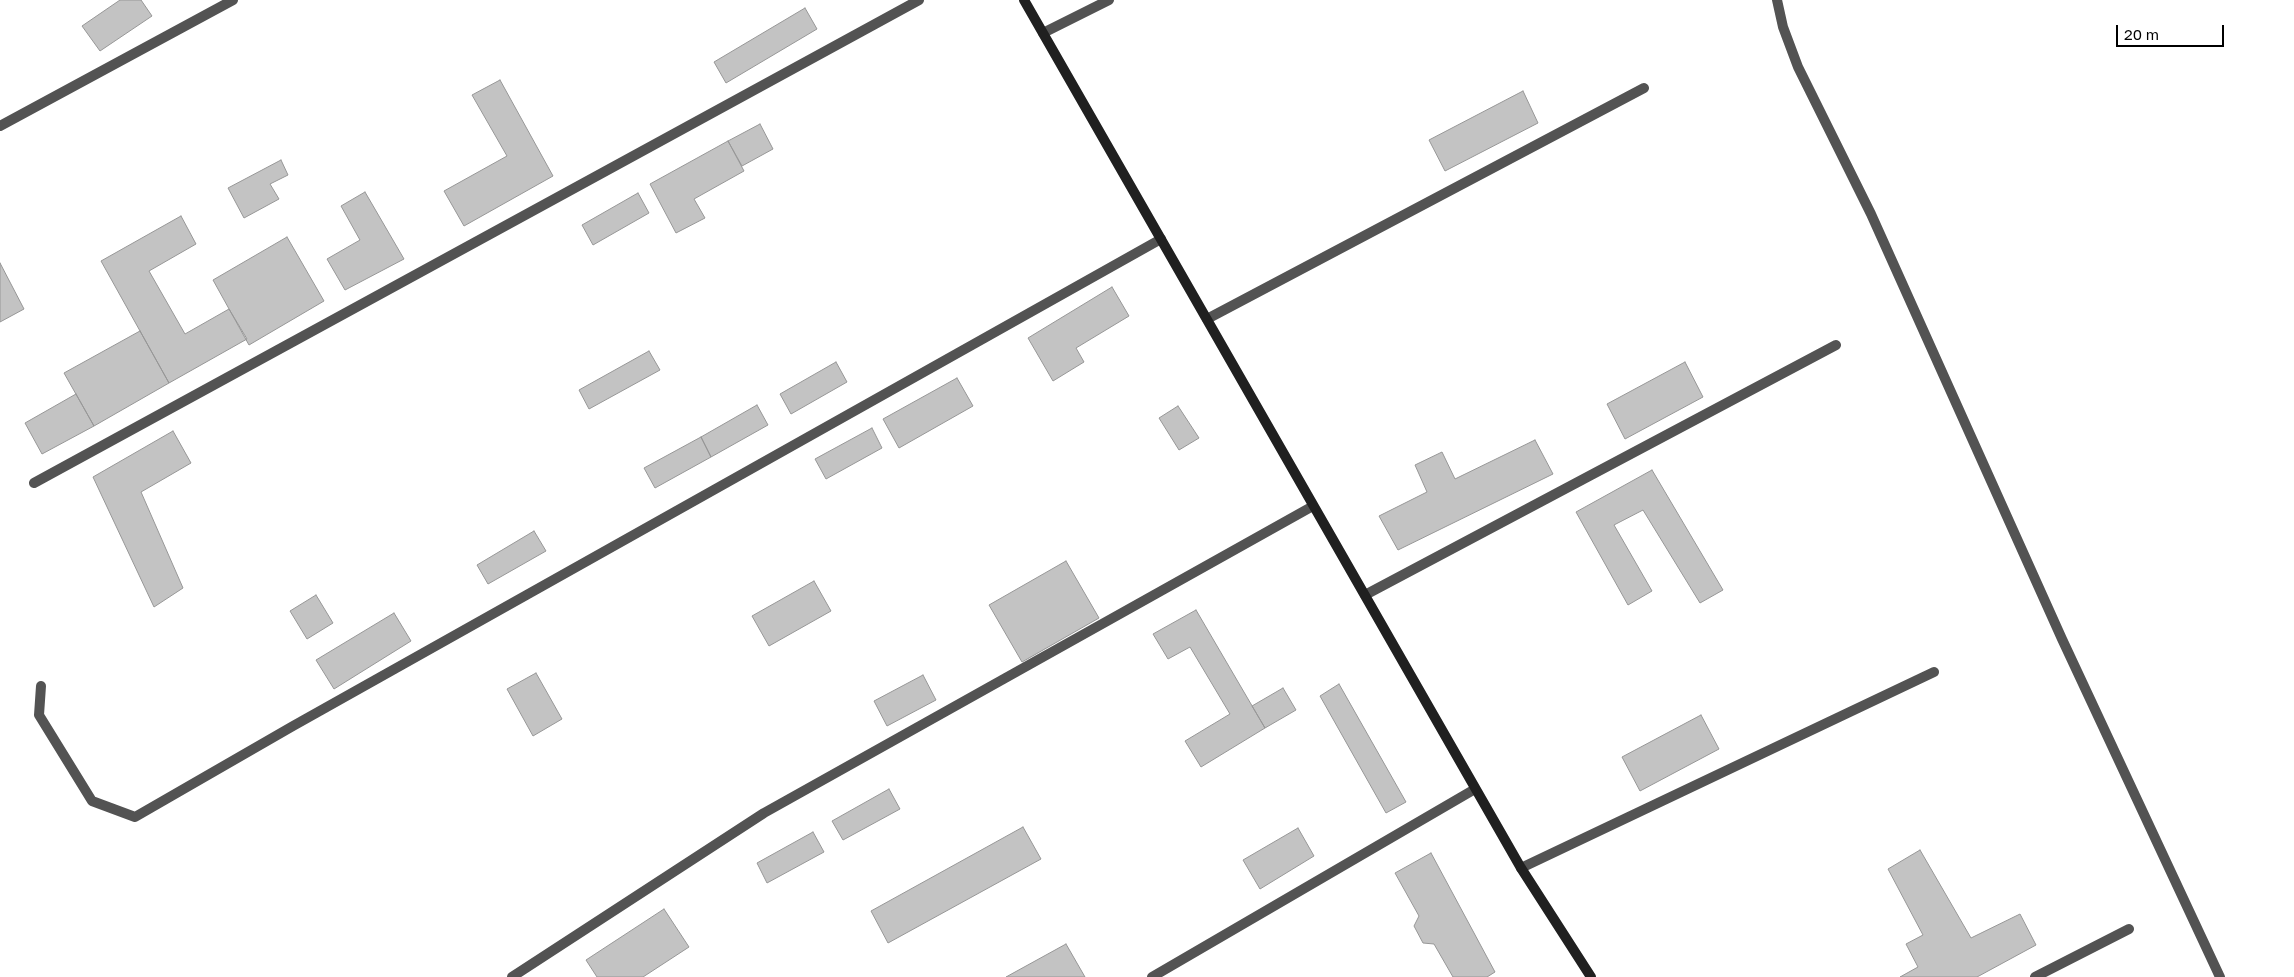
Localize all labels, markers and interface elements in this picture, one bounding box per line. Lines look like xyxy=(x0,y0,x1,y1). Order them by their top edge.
scale bar xyxy=(2119,15,2226,47)
text: 20 m xyxy=(2124,25,2159,43)

